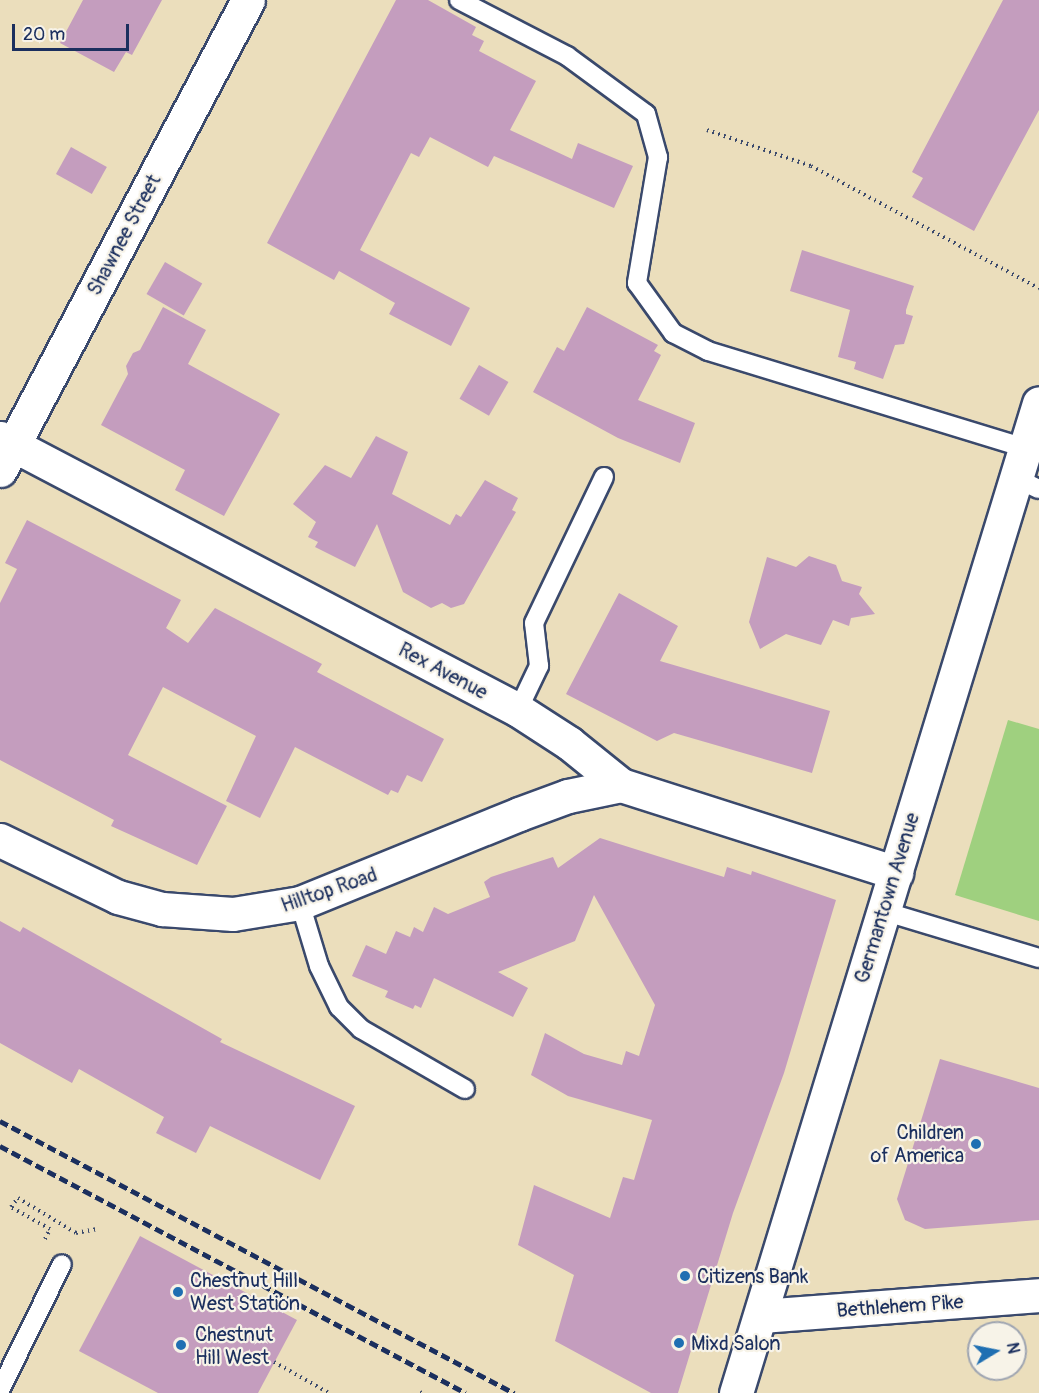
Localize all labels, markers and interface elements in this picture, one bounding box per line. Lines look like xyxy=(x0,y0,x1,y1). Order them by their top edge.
scale bar xyxy=(15,12,132,50)
text: 20 m xyxy=(23,23,65,46)
street label: Shawnee Street xyxy=(82,170,166,300)
street label: Rex Avenue xyxy=(394,638,492,704)
street label: Germantown Avenue xyxy=(850,810,924,986)
street label: Hilltop Road xyxy=(278,862,380,918)
place label: Children of America xyxy=(870,1120,964,1167)
marker: Children of America xyxy=(969,1137,983,1151)
place label: Citizens Bank xyxy=(697,1264,808,1288)
place label: Chestnut Hill West Station xyxy=(190,1268,300,1315)
marker: Citizens Bank xyxy=(678,1269,692,1283)
marker: Chestnut Hill West Station xyxy=(171,1285,185,1299)
street label: Bethlehem Pike xyxy=(836,1290,964,1322)
north arrow xyxy=(967,1321,1027,1381)
place label: Chestnut Hill West xyxy=(195,1322,273,1369)
place label: Mixd Salon xyxy=(691,1331,781,1355)
marker: Chestnut Hill West xyxy=(172,1336,190,1354)
marker: Mixd Salon xyxy=(672,1336,686,1350)
text: N xyxy=(1002,1341,1024,1355)

